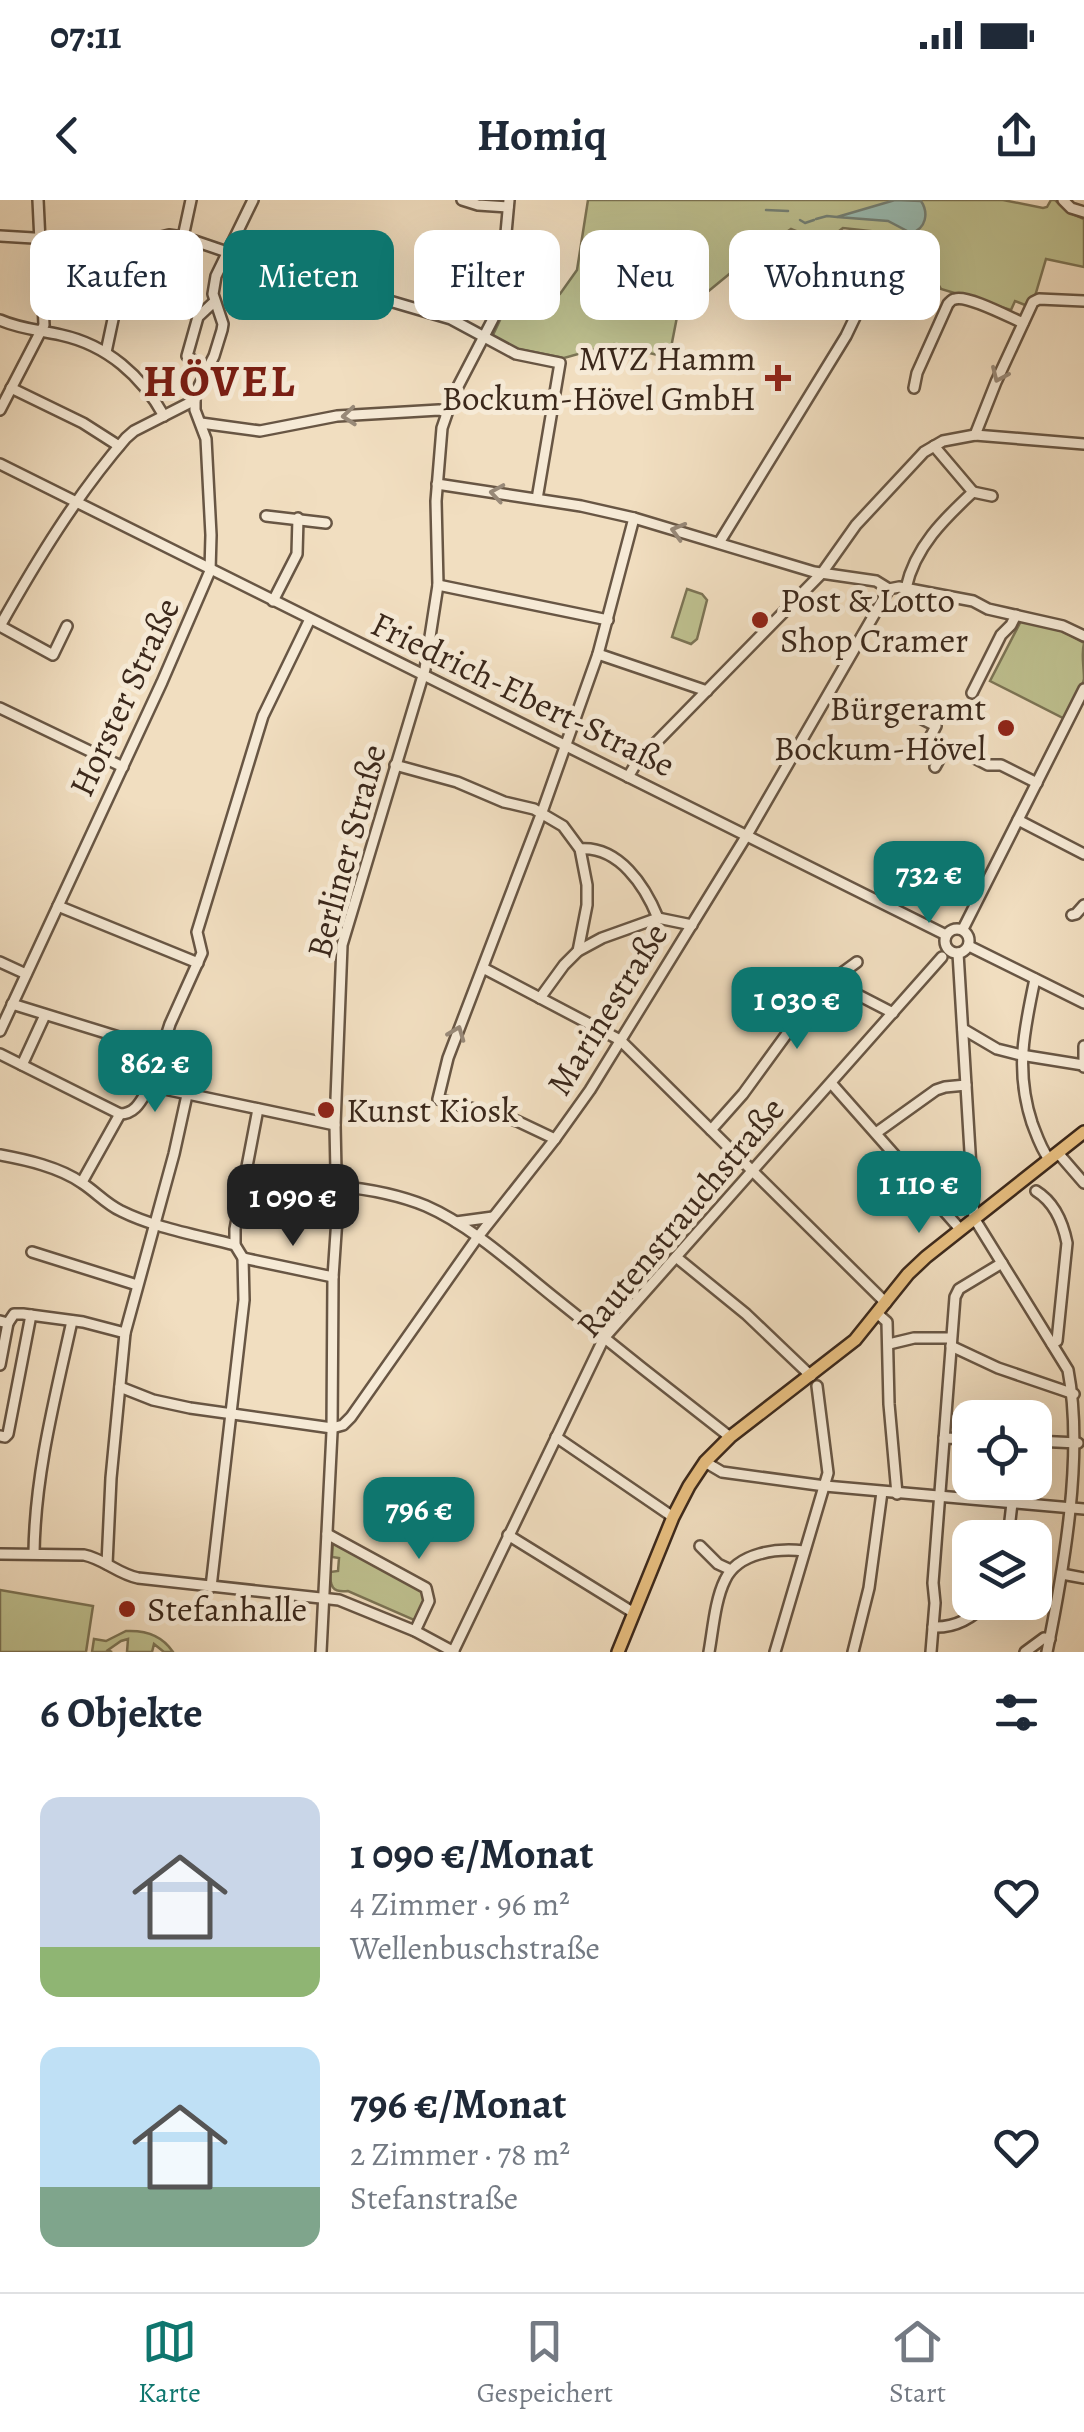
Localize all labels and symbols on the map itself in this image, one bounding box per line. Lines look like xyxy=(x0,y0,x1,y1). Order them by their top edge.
place label: MVZ Hamm Bockum-Hövel GmbH xyxy=(442,334,756,422)
district label: HÖVEL xyxy=(143,350,297,412)
marker: MVZ Hamm Bockum-Hövel GmbH xyxy=(765,365,791,391)
one-way arrow xyxy=(991,365,1011,383)
one-way arrow xyxy=(341,404,357,426)
one-way arrow xyxy=(489,483,505,504)
one-way arrow xyxy=(669,521,687,542)
place label: Post & Lotto Shop Cramer xyxy=(780,576,969,664)
street label: Horster Straße xyxy=(57,590,191,804)
street label: Friedrich-Ebert-Straße xyxy=(363,600,683,788)
marker: Post & Lotto Shop Cramer xyxy=(749,609,771,631)
place label: Bürgeramt Bockum-Hövel xyxy=(774,684,986,772)
marker: Bürgeramt Bockum-Hövel xyxy=(995,717,1017,739)
street label: Berliner Straße xyxy=(294,739,398,963)
pin: 732 € xyxy=(859,841,999,926)
street label: Marinestraße xyxy=(535,914,679,1104)
pin: 1 030 € xyxy=(705,967,889,1052)
one-way arrow xyxy=(446,1025,466,1042)
pin: 862 € xyxy=(85,1030,225,1115)
place label: Kunst Kiosk xyxy=(346,1086,519,1134)
street label: Rautenstrauchstraße xyxy=(565,1086,795,1348)
marker: Kunst Kiosk xyxy=(315,1099,337,1121)
pin: 1 110 € xyxy=(827,1151,1011,1236)
pin: 1 090 € xyxy=(201,1164,385,1249)
pin: 796 € xyxy=(349,1477,489,1562)
place label: Stefanhalle xyxy=(147,1585,307,1633)
marker: Stefanhalle xyxy=(116,1598,138,1620)

